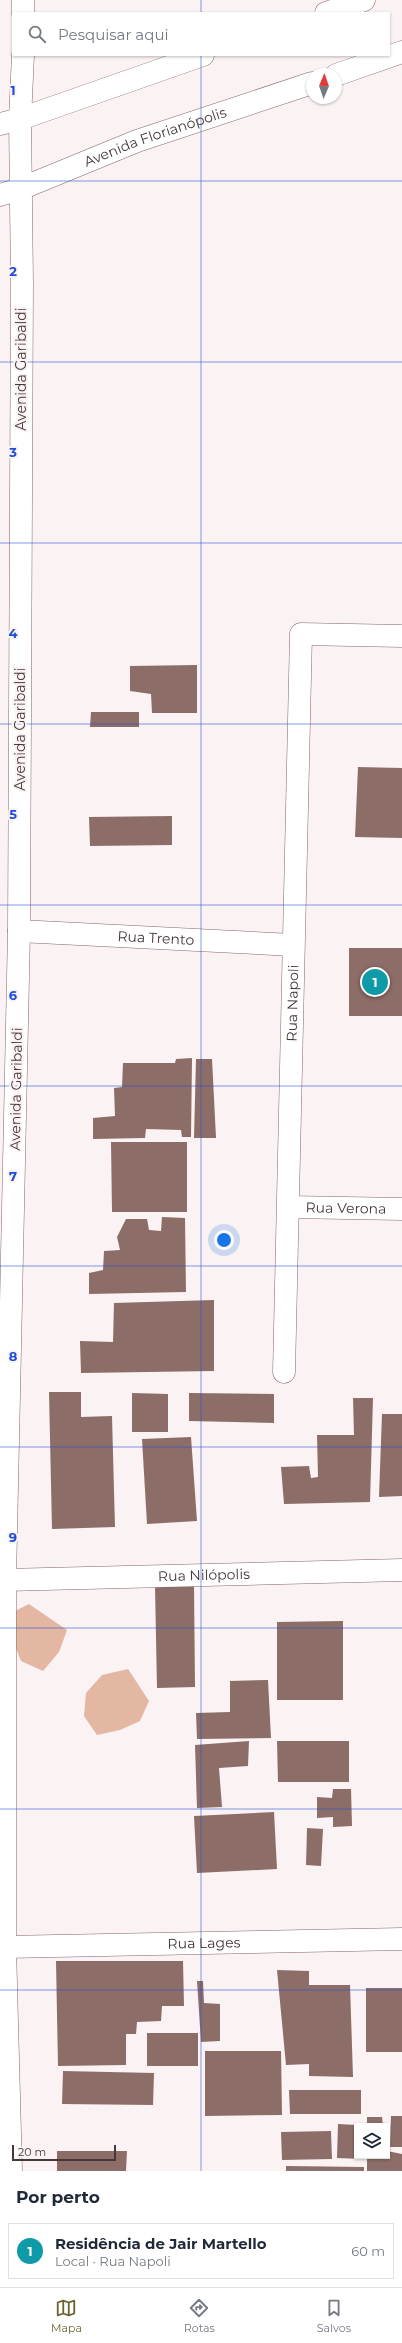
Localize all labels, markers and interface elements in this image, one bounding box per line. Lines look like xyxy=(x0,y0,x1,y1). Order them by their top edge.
search box xyxy=(12,12,390,56)
icon: search xyxy=(26,23,48,45)
text: Pesquisar aqui xyxy=(58,25,169,44)
north arrow xyxy=(306,68,342,104)
text: 1 xyxy=(10,82,16,98)
street label: Avenida Florianópolis xyxy=(81,103,229,171)
text: 2 xyxy=(9,263,17,279)
street label: Avenida Garibaldi xyxy=(12,307,30,431)
text: 3 xyxy=(8,444,17,460)
text: 4 xyxy=(9,625,18,641)
street label: Avenida Garibaldi xyxy=(11,667,29,791)
text: 5 xyxy=(9,806,17,822)
street label: Rua Trento xyxy=(117,927,195,949)
street label: Rua Napoli xyxy=(283,964,302,1042)
pin: 1 xyxy=(362,967,388,997)
text: 6 xyxy=(9,987,18,1003)
street label: Avenida Garibaldi xyxy=(6,1027,26,1151)
text: 7 xyxy=(9,1168,17,1184)
street label: Rua Verona xyxy=(305,1198,387,1218)
your location xyxy=(214,1230,234,1250)
text: 8 xyxy=(9,1348,18,1364)
text: 9 xyxy=(9,1529,17,1545)
street label: Rua Nilópolis xyxy=(158,1565,250,1585)
street label: Rua Lages xyxy=(167,1933,241,1953)
map controls xyxy=(354,2123,390,2159)
button: layers xyxy=(354,2123,390,2159)
scale bar xyxy=(12,2143,116,2162)
text: 20 m xyxy=(18,2145,46,2159)
text: Por perto xyxy=(16,2187,100,2207)
text: Residência de Jair Martello xyxy=(55,2234,267,2253)
text: 1 xyxy=(27,2243,33,2259)
text: 60 m xyxy=(351,2243,385,2259)
text: Local · Rua Napoli xyxy=(55,2253,171,2269)
tab: Mapa xyxy=(51,2297,82,2335)
tab: Rotas xyxy=(184,2297,215,2335)
tab: Salvos xyxy=(317,2297,351,2335)

